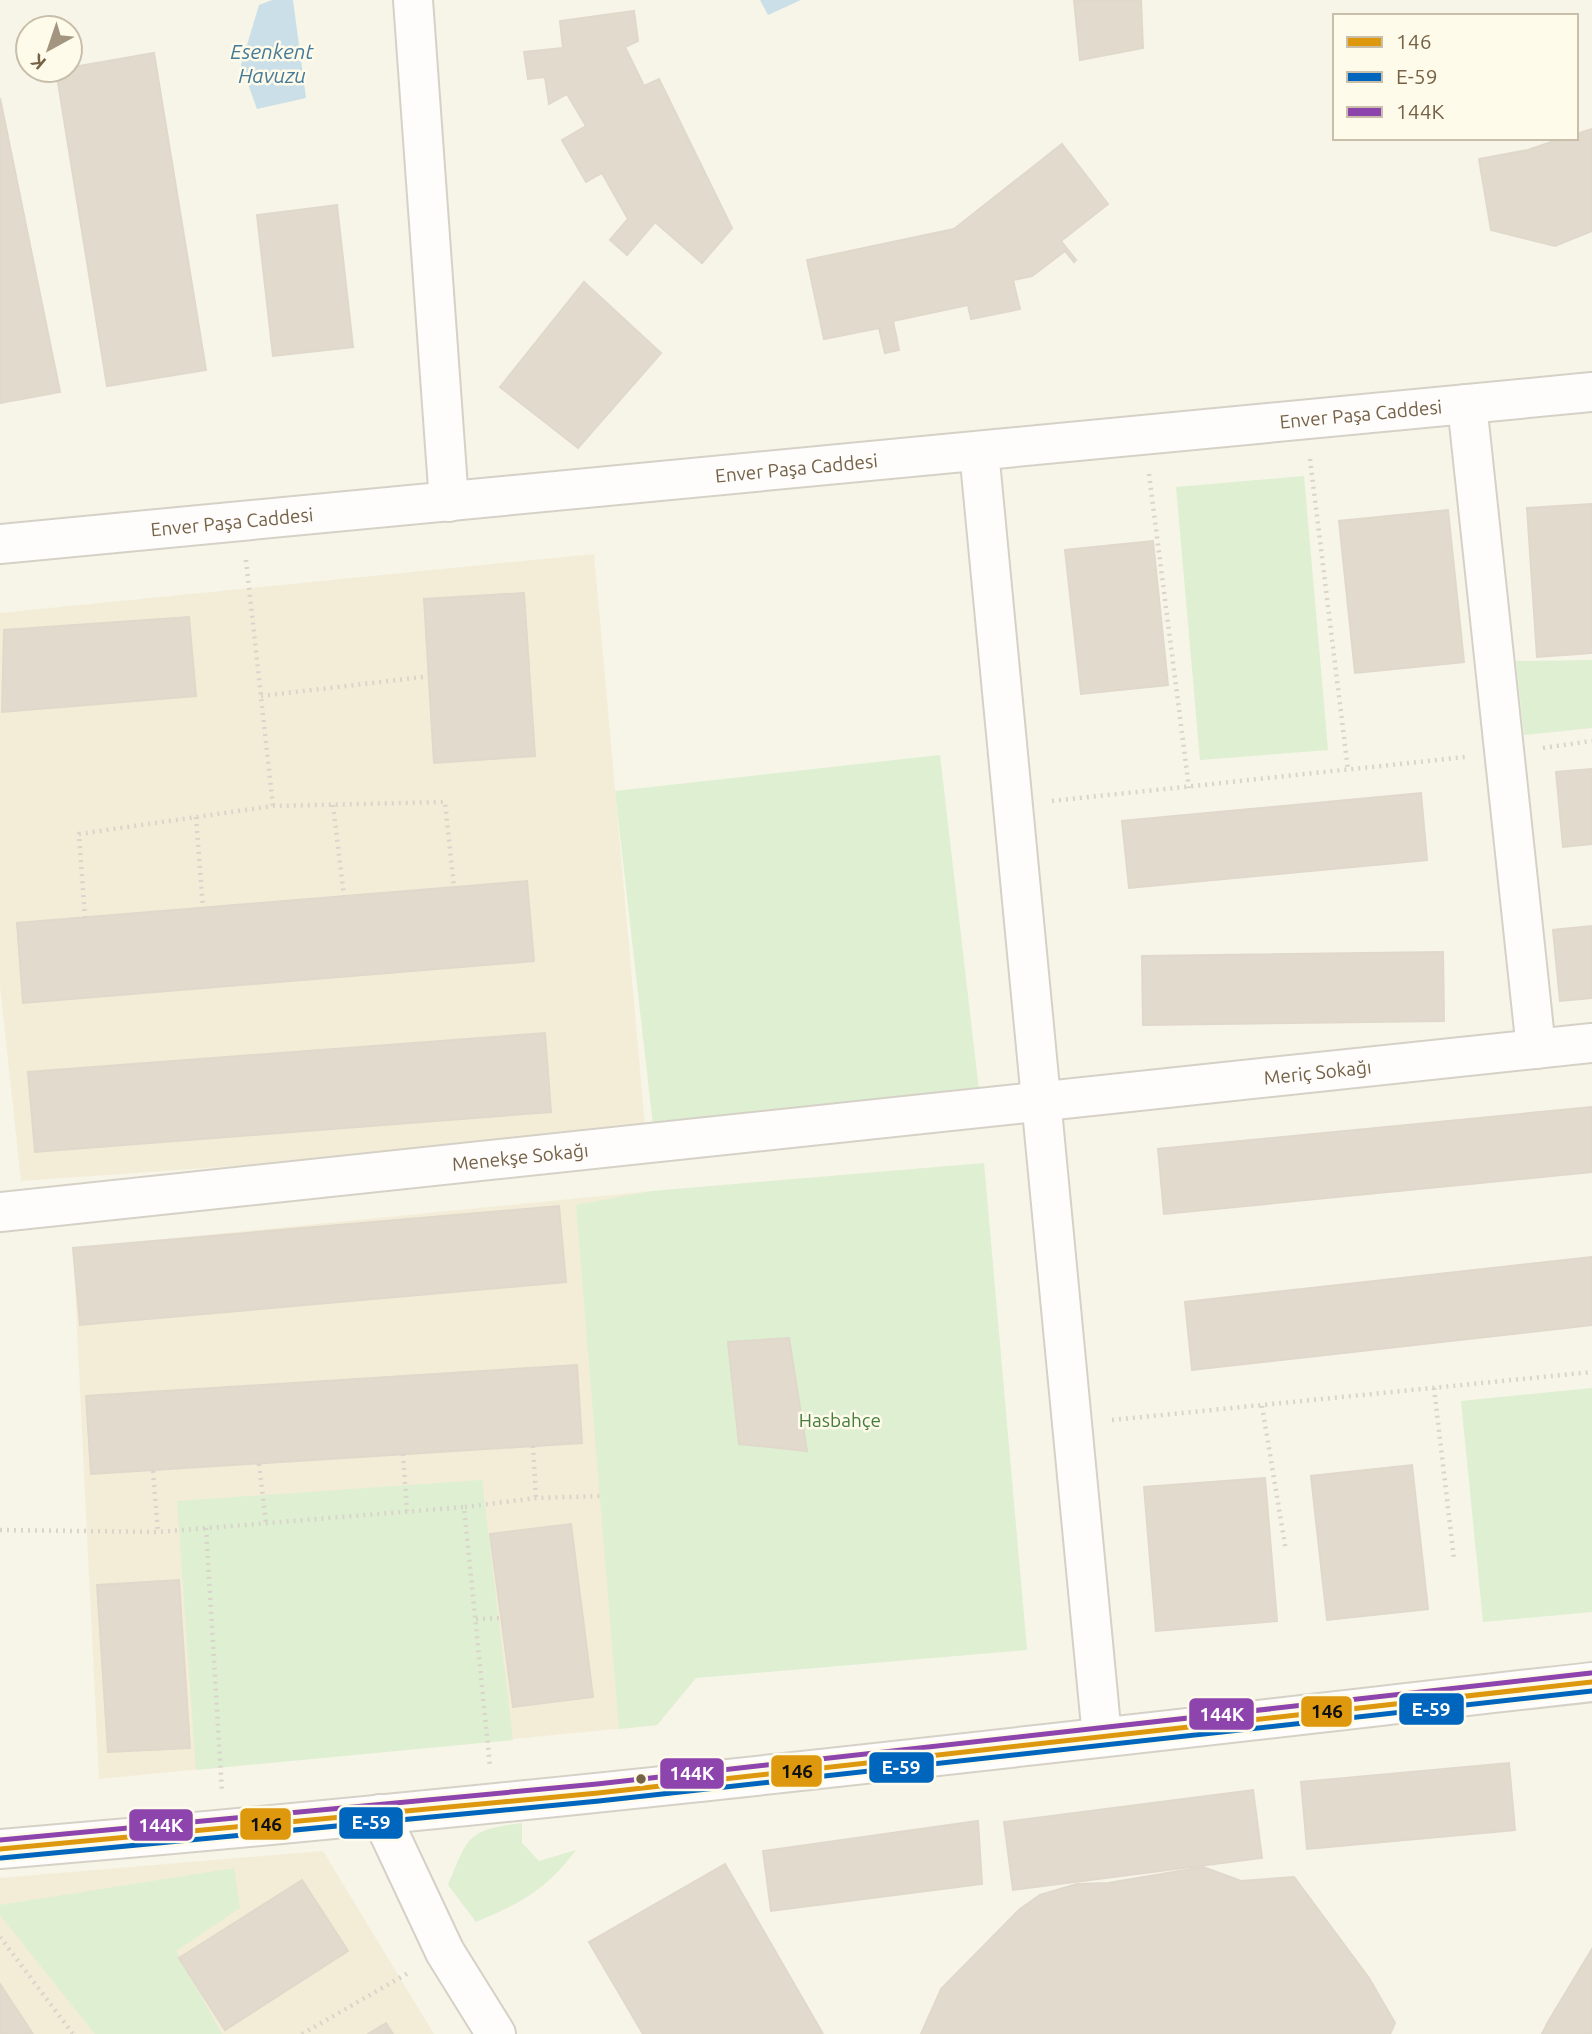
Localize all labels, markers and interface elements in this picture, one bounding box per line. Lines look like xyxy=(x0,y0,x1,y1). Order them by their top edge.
north arrow xyxy=(14,14,84,84)
legend xyxy=(1333,14,1578,140)
text: 146 xyxy=(1396,29,1432,53)
water label: Esenkent Havuzu xyxy=(230,39,314,87)
text: K xyxy=(26,49,50,75)
text: E-59 xyxy=(1396,64,1438,88)
text: 144K xyxy=(1396,99,1445,123)
street label: Enver Paşa Caddesi xyxy=(1279,395,1443,433)
street label: Enver Paşa Caddesi xyxy=(714,449,879,487)
street label: Enver Paşa Caddesi xyxy=(150,503,314,541)
street label: Meriç Sokağı xyxy=(1263,1055,1372,1089)
street label: Menekşe Sokağı xyxy=(451,1139,589,1175)
park label: Hasbahçe xyxy=(799,1409,881,1431)
line badge: E-59 xyxy=(1398,1692,1465,1726)
line badge: 146 xyxy=(1300,1695,1353,1728)
line badge: 144K xyxy=(1188,1697,1255,1731)
text: E-59 xyxy=(1412,1698,1450,1720)
text: 146 xyxy=(1311,1700,1343,1722)
text: 144K xyxy=(1200,1703,1245,1725)
line badge: E-59 xyxy=(868,1751,935,1784)
line badge: 146 xyxy=(770,1754,823,1788)
text: E-59 xyxy=(882,1756,920,1778)
line badge: 144K xyxy=(659,1757,725,1790)
text: 146 xyxy=(781,1760,813,1782)
text: 144K xyxy=(670,1762,715,1784)
unlabelled marker xyxy=(634,1772,648,1786)
line badge: E-59 xyxy=(338,1806,404,1840)
line badge: 146 xyxy=(239,1807,292,1841)
line badge: 144K xyxy=(128,1808,194,1842)
text: E-59 xyxy=(352,1811,390,1833)
text: 146 xyxy=(250,1813,282,1835)
text: 144K xyxy=(139,1814,184,1836)

